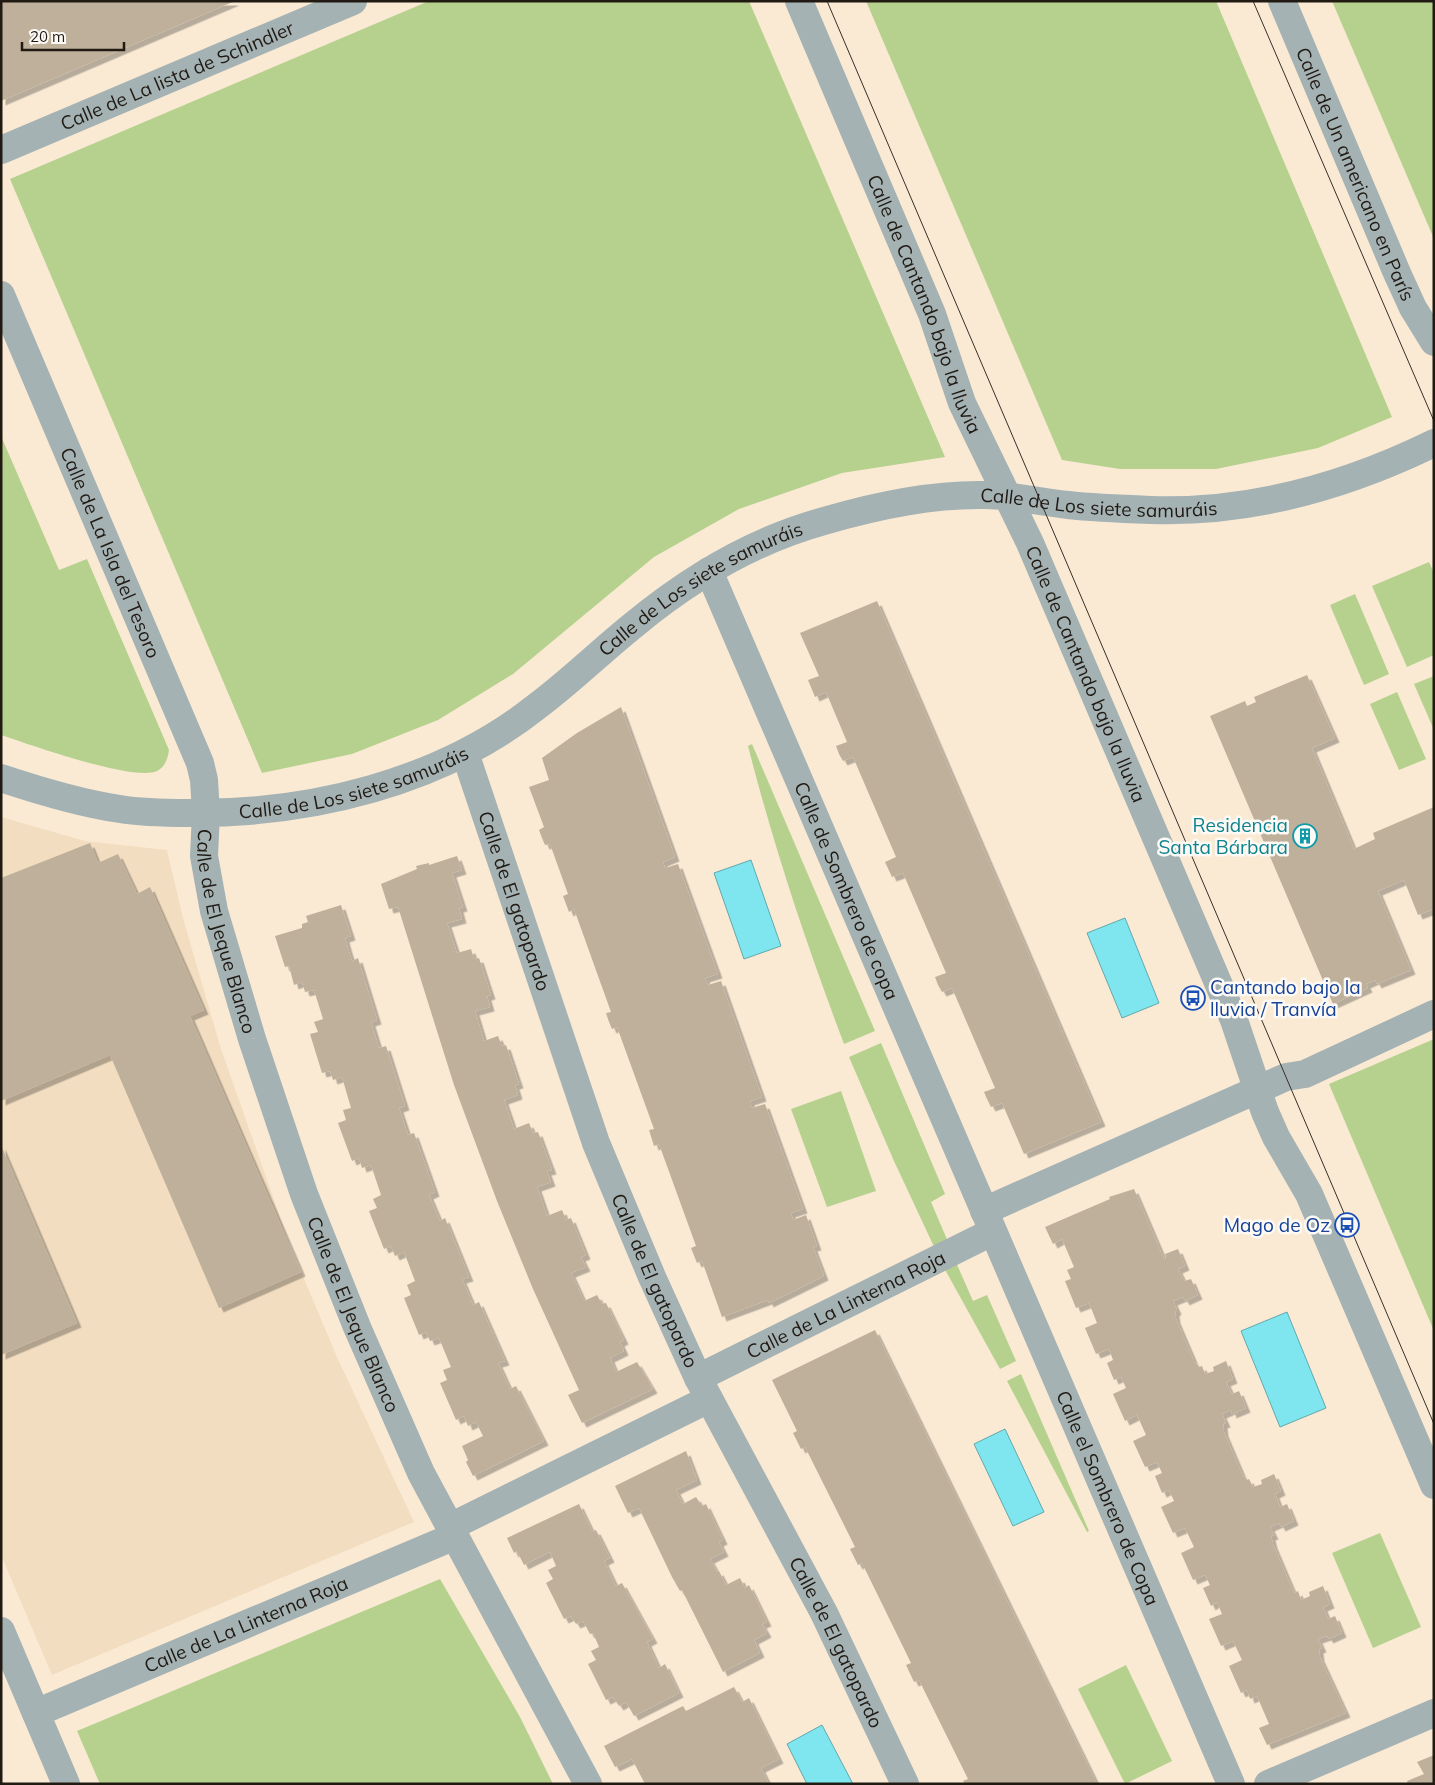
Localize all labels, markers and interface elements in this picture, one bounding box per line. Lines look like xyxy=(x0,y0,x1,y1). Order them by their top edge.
street label: Calle de La lista de Schindler xyxy=(56,15,297,136)
scale bar xyxy=(22,20,125,52)
text: 20 m xyxy=(30,27,65,46)
street label: Calle de Un americano en París xyxy=(1291,44,1420,305)
street label: Calle de Cantando bajo la lluvia xyxy=(862,171,987,437)
street label: Calle de La Isla del Tesoro xyxy=(55,444,166,662)
street label: Calle de Los siete samuráis xyxy=(980,483,1218,522)
street label: Calle de Los siete samuráis xyxy=(593,516,806,661)
street label: Calle de Cantando bajo la lluvia xyxy=(1020,542,1151,806)
street label: Calle de Los siete samuráis xyxy=(238,741,472,824)
street label: Calle de Sombrero de copa xyxy=(789,778,904,1003)
street label: Calle de El gatopardo xyxy=(473,808,556,994)
place label: Residencia Santa Bárbara xyxy=(1158,813,1288,859)
building icon: Residencia Santa Bárbara xyxy=(1292,823,1318,849)
street label: Calle de El Jeque Blanco xyxy=(192,828,262,1036)
place label: Cantando bajo la lluvia / Tranvía xyxy=(1210,975,1361,1021)
bus stop icon: Cantando bajo la lluvia / Tranvía xyxy=(1180,985,1206,1011)
street label: Calle de El gatopardo xyxy=(606,1190,704,1371)
bus stop icon: Mago de Oz xyxy=(1334,1212,1360,1238)
street label: Calle de El Jeque Blanco xyxy=(302,1213,405,1416)
place label: Mago de Oz xyxy=(1224,1213,1330,1237)
street label: Calle de La Linterna Roja xyxy=(742,1245,949,1364)
street label: Calle el Sombrero de Copa xyxy=(1051,1387,1165,1609)
street label: Calle de El gatopardo xyxy=(784,1552,889,1732)
street label: Calle de La Linterna Roja xyxy=(140,1571,352,1678)

